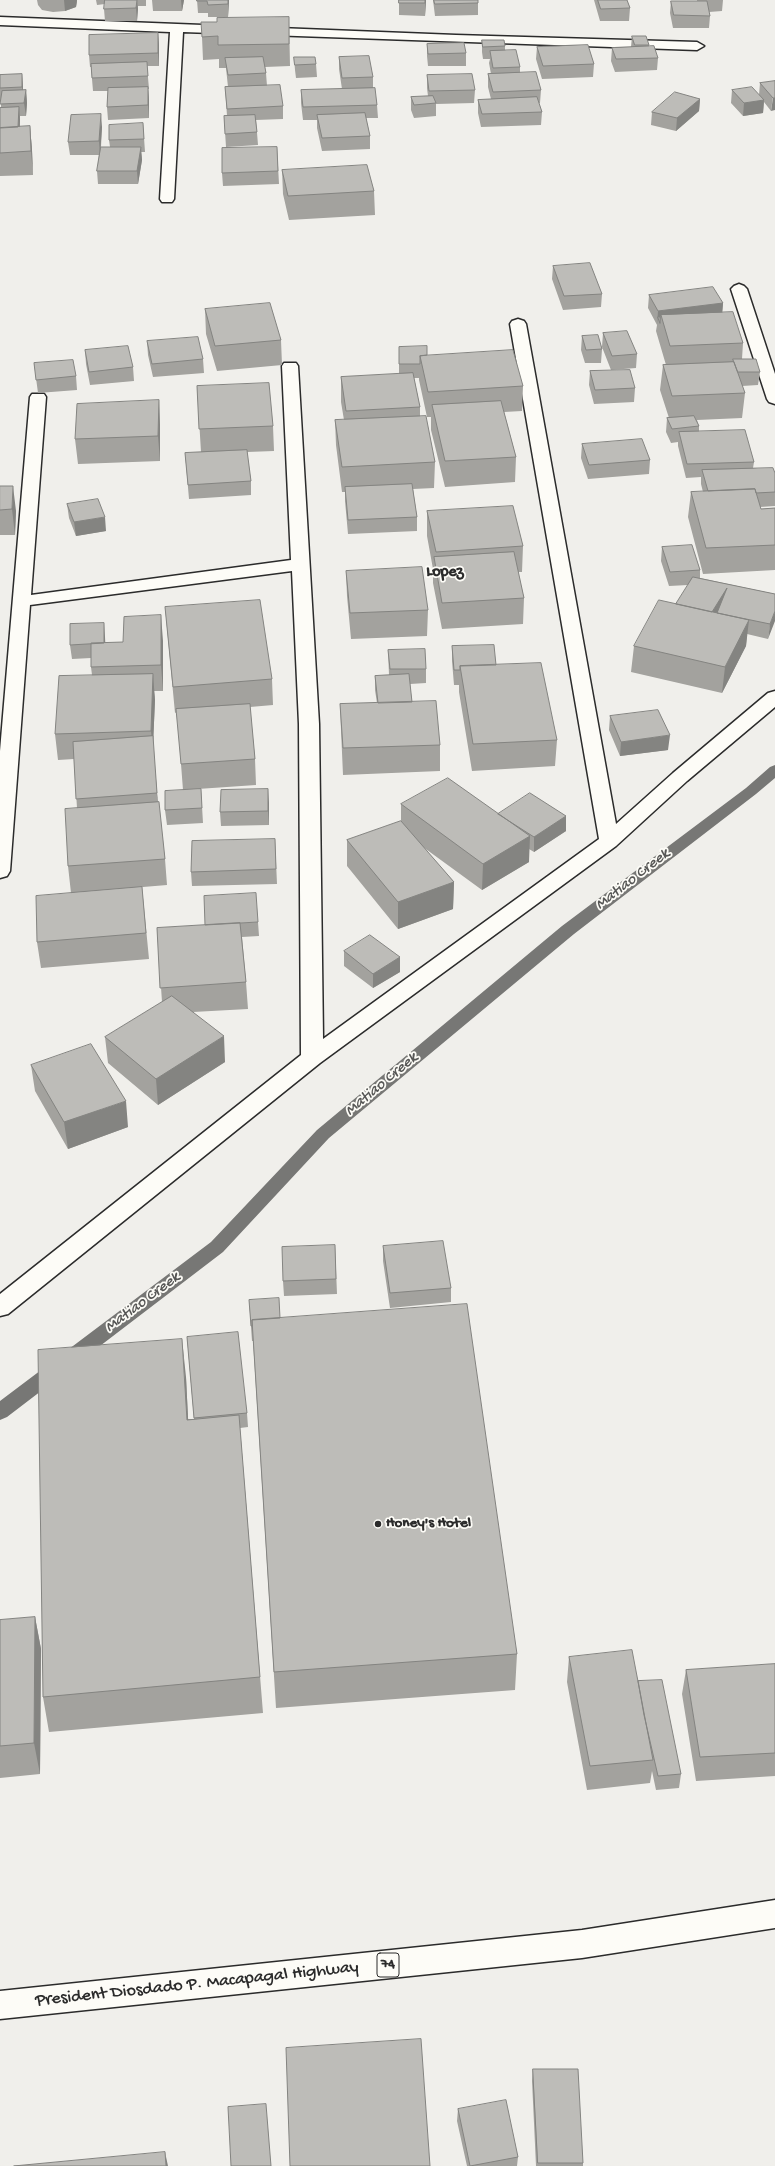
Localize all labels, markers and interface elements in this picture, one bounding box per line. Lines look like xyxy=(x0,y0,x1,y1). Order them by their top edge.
district label: Lopez xyxy=(426,563,464,583)
water label: Matiao Creek xyxy=(592,845,674,915)
water label: Matiao Creek xyxy=(342,1049,422,1121)
water label: Matiao Creek xyxy=(102,1269,184,1337)
place label: Honey's Hotel xyxy=(386,1515,471,1533)
marker: Honey's Hotel xyxy=(373,1519,383,1529)
road number: 74 xyxy=(377,1953,399,1977)
street label: President Diosdado P. Macapagal Highway xyxy=(34,1957,360,2013)

